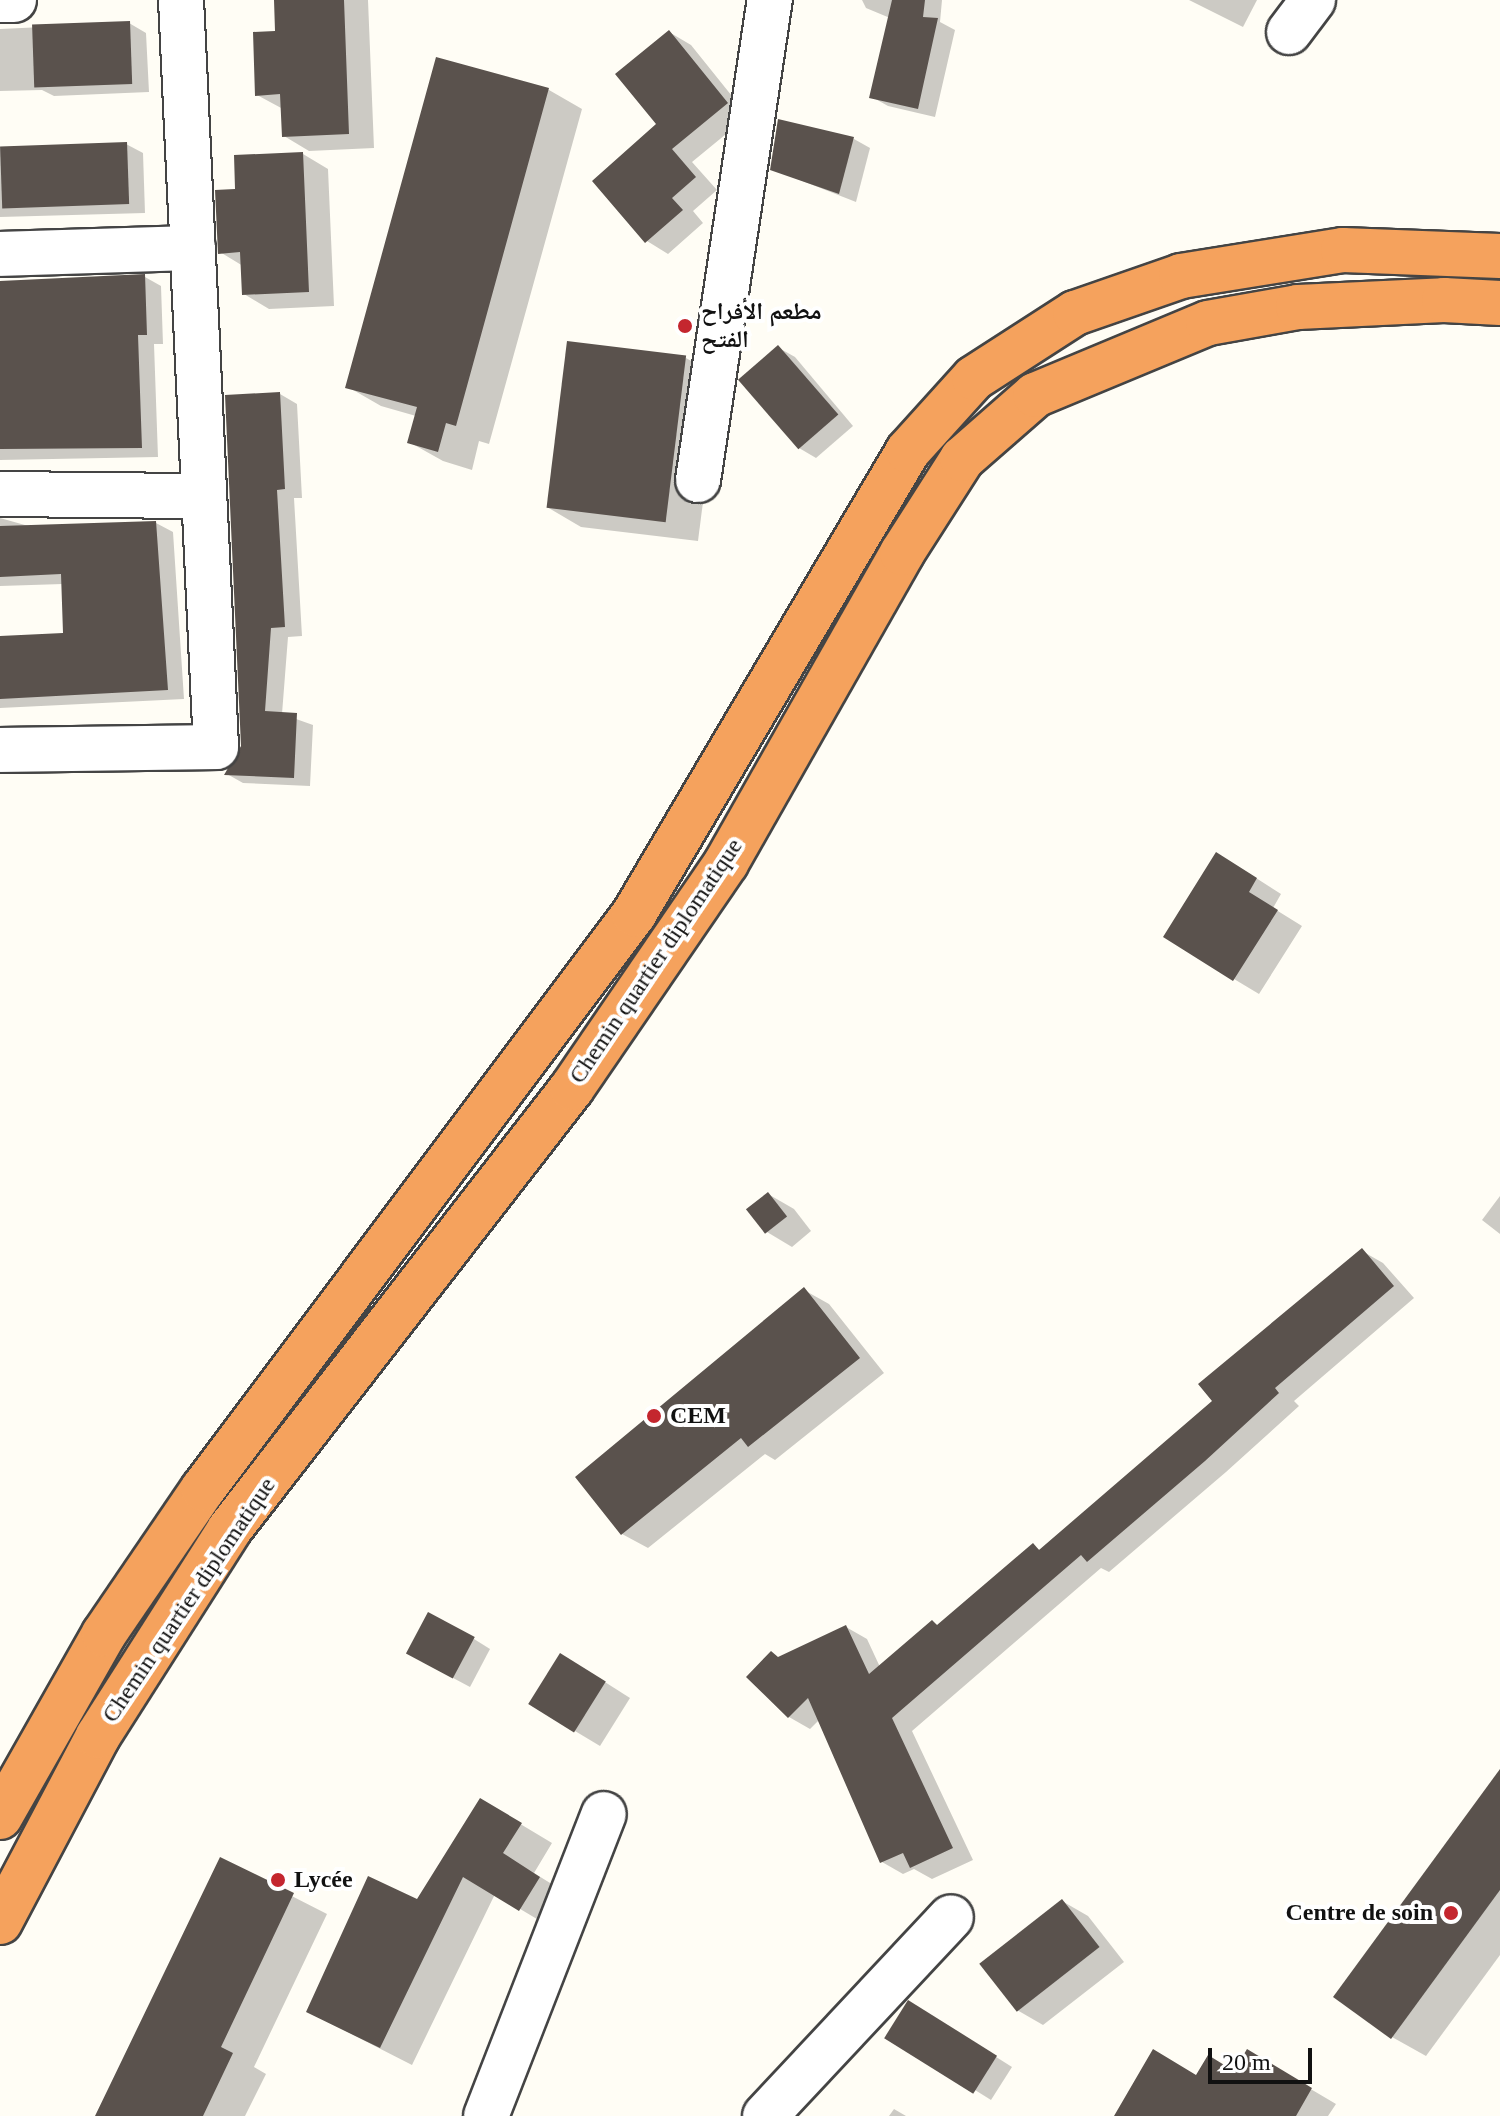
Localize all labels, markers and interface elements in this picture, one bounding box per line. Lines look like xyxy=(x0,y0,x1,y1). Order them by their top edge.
place label: مطعم الأفراح الفتح xyxy=(701,298,822,354)
marker: مطعم الأفراح الفتح xyxy=(676,317,694,335)
street label: Chemin quartier diplomatique xyxy=(563,833,749,1089)
place label: CEM xyxy=(670,1402,726,1430)
marker: CEM xyxy=(645,1407,663,1425)
street label: Chemin quartier diplomatique xyxy=(96,1472,282,1728)
place label: Lycée xyxy=(294,1866,353,1894)
marker: Lycée xyxy=(269,1871,287,1889)
place label: Centre de soin xyxy=(1285,1899,1433,1927)
marker: Centre de soin xyxy=(1440,1902,1462,1924)
scale bar xyxy=(1212,2032,1316,2082)
text: 20 m xyxy=(1222,2049,1271,2075)

